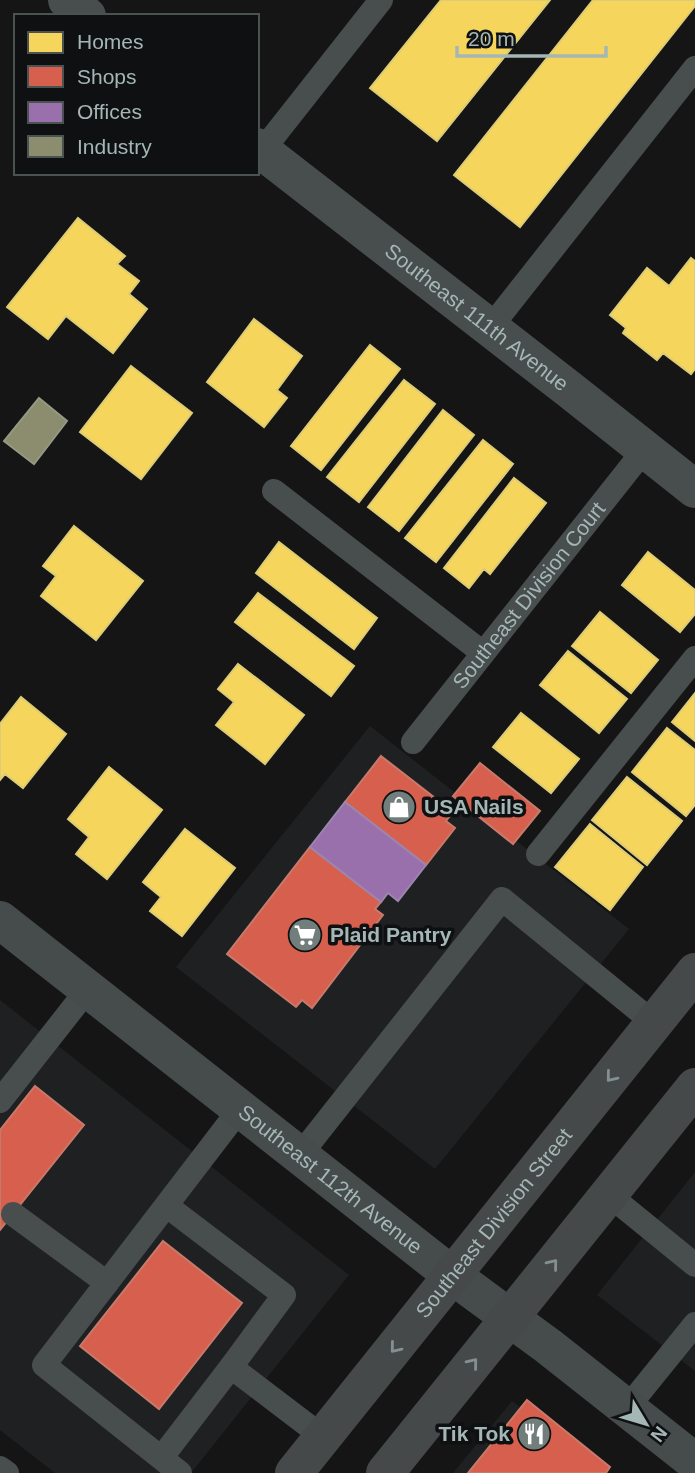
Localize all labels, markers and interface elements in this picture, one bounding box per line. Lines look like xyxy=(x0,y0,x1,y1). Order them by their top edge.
legend xyxy=(14,14,259,175)
scale bar xyxy=(457,14,606,58)
text: 20 m xyxy=(468,27,515,50)
text: Homes xyxy=(77,30,144,53)
text: Shops xyxy=(77,65,137,88)
text: Offices xyxy=(77,100,142,123)
text: Industry xyxy=(77,135,152,158)
street label: Southeast 111th Avenue xyxy=(381,239,573,395)
street label: Southeast Division Court xyxy=(448,497,610,693)
shop icon: USA Nails xyxy=(380,788,418,826)
place label: USA Nails xyxy=(424,795,524,818)
supermarket icon: Plaid Pantry xyxy=(286,916,324,954)
place label: Plaid Pantry xyxy=(330,923,452,946)
one-way arrow xyxy=(607,1069,620,1081)
street label: Southeast 112th Avenue xyxy=(234,1100,427,1258)
street label: Southeast Division Street xyxy=(411,1123,576,1322)
one-way arrow xyxy=(544,1259,557,1271)
one-way arrow xyxy=(390,1340,403,1352)
one-way arrow xyxy=(465,1358,478,1370)
north arrow xyxy=(611,1389,681,1459)
restaurant icon: Tik Tok xyxy=(515,1415,553,1453)
place label: Tik Tok xyxy=(438,1422,510,1445)
text: N xyxy=(647,1422,672,1446)

